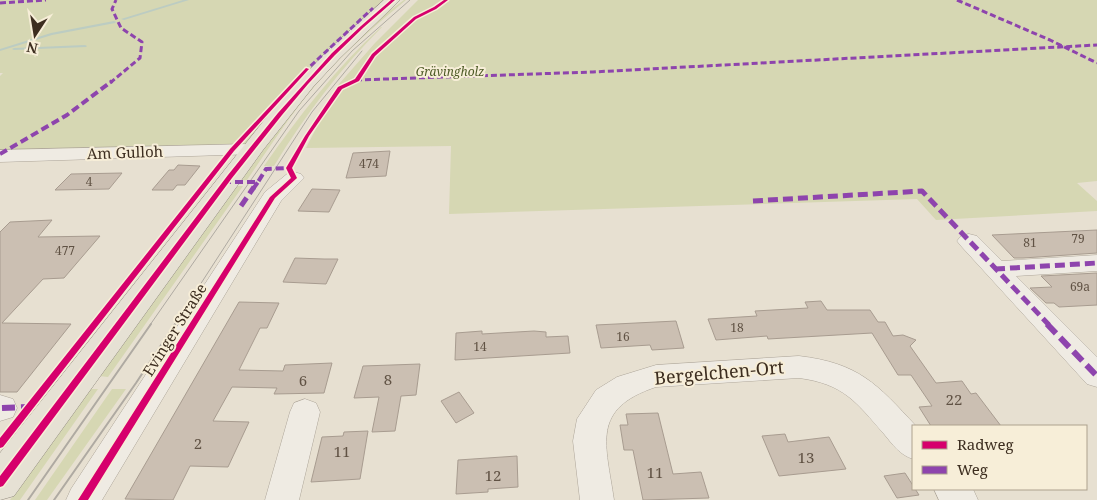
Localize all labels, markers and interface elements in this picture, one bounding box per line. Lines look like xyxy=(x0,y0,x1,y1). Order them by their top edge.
north arrow xyxy=(10,10,60,60)
text: N xyxy=(25,38,40,59)
park label: Grävingholz xyxy=(416,63,484,80)
street label: Am Gulloh xyxy=(86,141,164,163)
house number: 474 xyxy=(359,155,379,172)
house number: 4 xyxy=(86,173,93,190)
house number: 79 xyxy=(1071,230,1085,247)
house number: 81 xyxy=(1023,234,1037,251)
house number: 477 xyxy=(55,242,75,259)
house number: 69a xyxy=(1070,278,1090,295)
street label: Evinger Straße xyxy=(138,279,211,380)
house number: 18 xyxy=(730,319,744,336)
house number: 16 xyxy=(616,328,630,345)
house number: 14 xyxy=(473,338,487,355)
street label: Bergelchen-Ort xyxy=(653,354,785,390)
house number: 8 xyxy=(384,369,392,389)
house number: 6 xyxy=(299,370,307,390)
house number: 22 xyxy=(946,389,962,409)
legend xyxy=(912,425,1087,490)
house number: 2 xyxy=(194,433,202,453)
text: Radweg xyxy=(957,434,1014,454)
house number: 11 xyxy=(334,441,350,461)
house number: 13 xyxy=(798,447,814,467)
text: Weg xyxy=(957,459,988,479)
house number: 11 xyxy=(647,462,663,482)
house number: 12 xyxy=(485,465,501,485)

